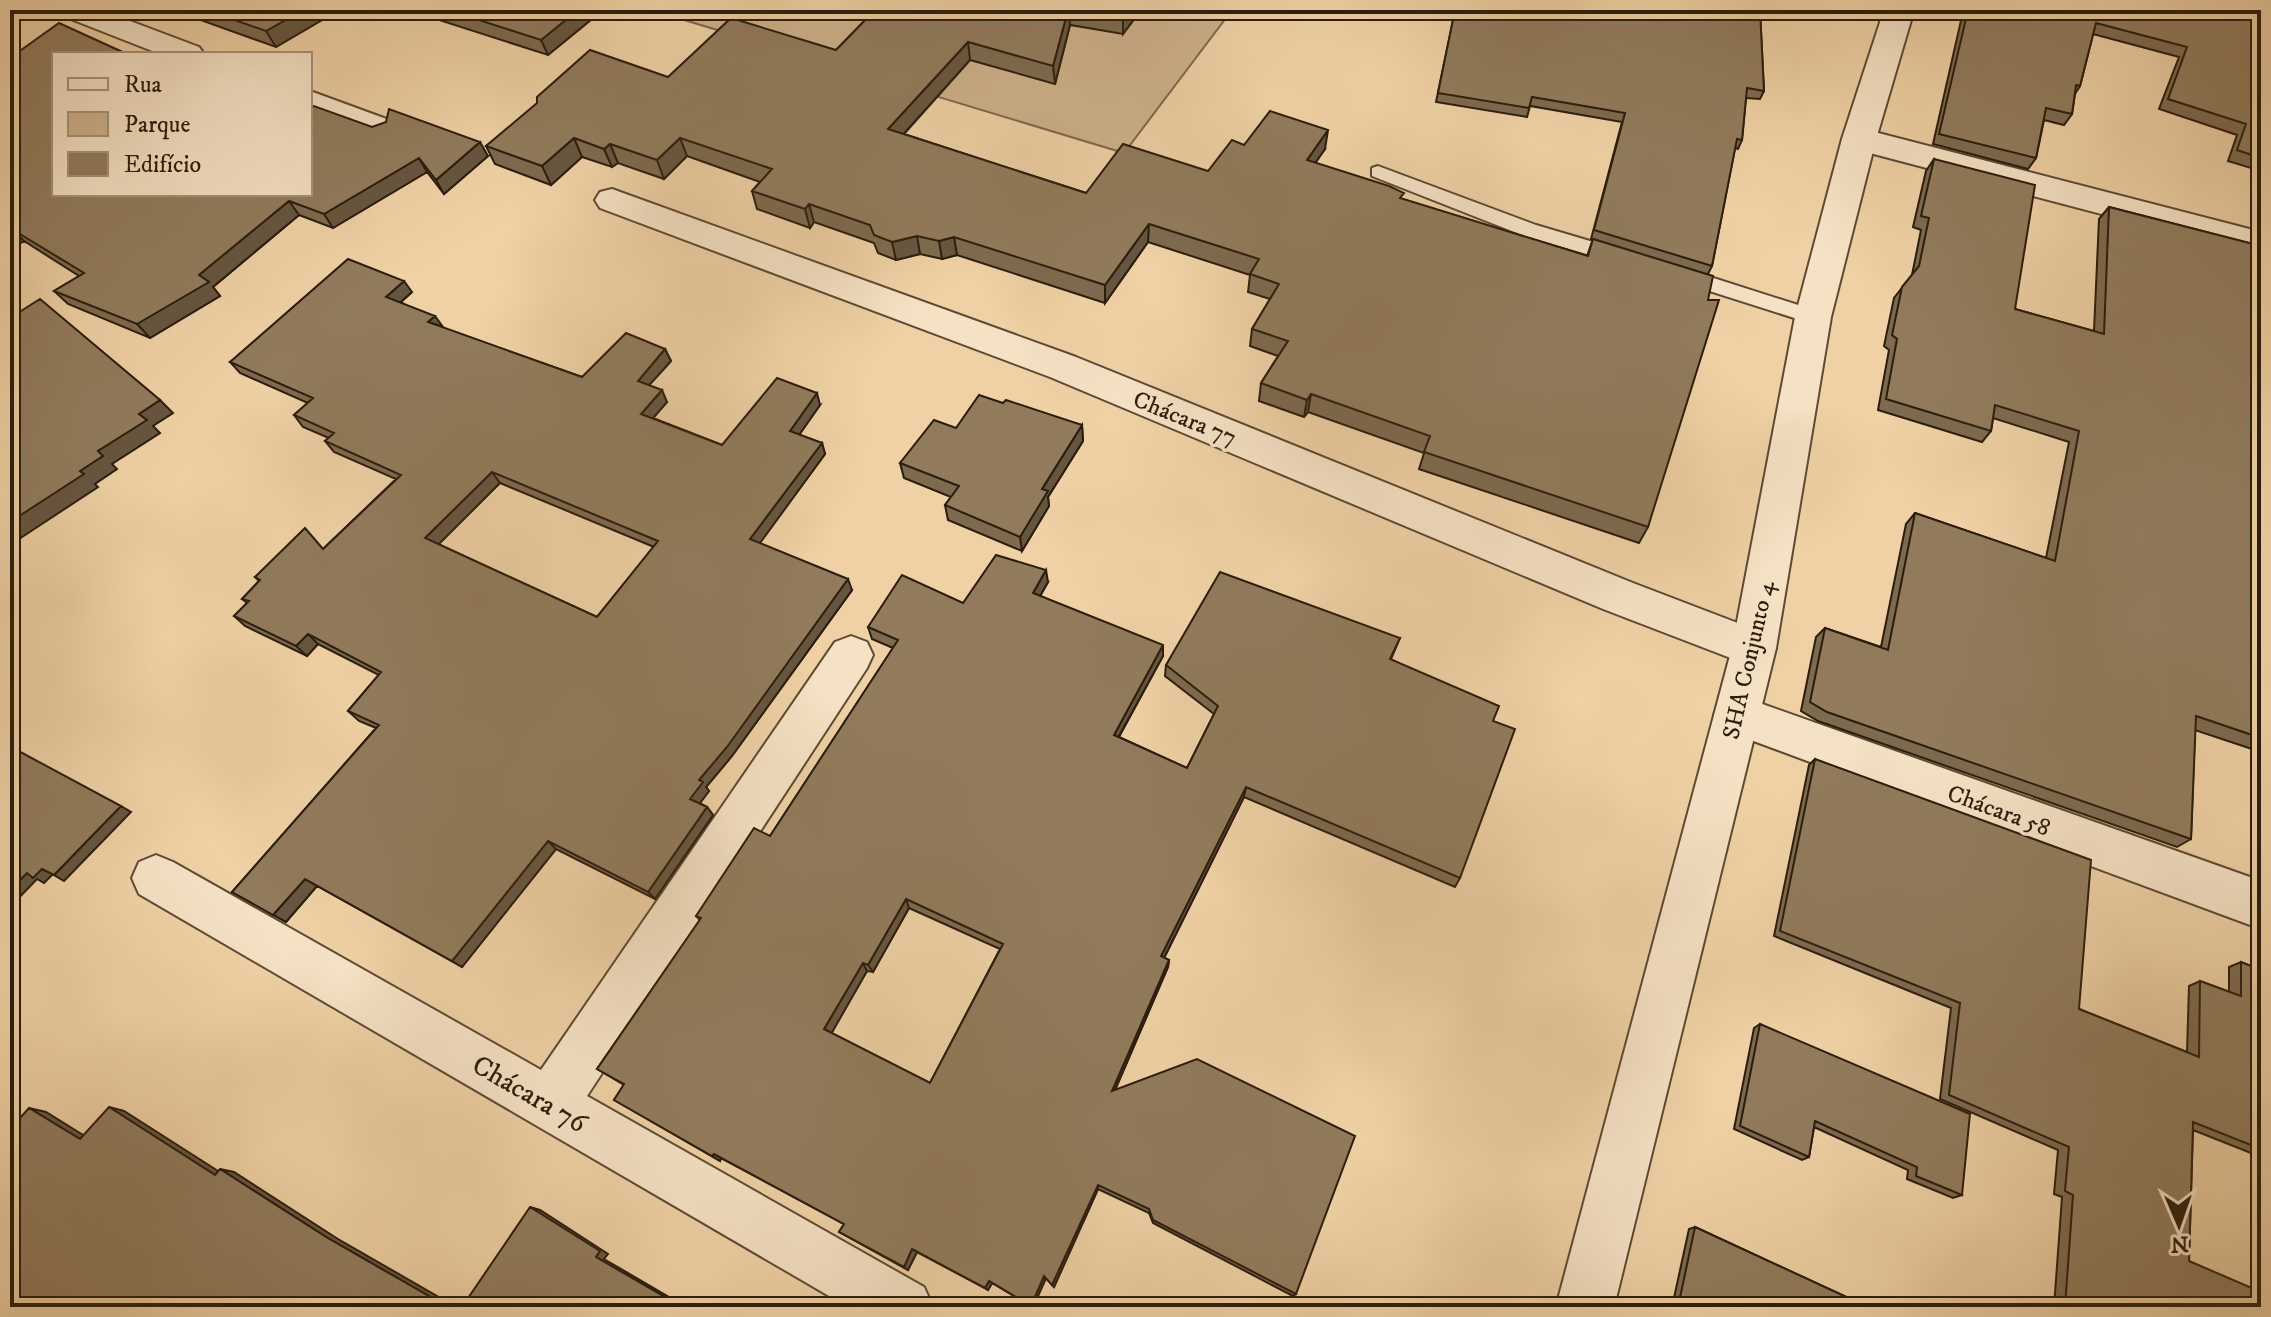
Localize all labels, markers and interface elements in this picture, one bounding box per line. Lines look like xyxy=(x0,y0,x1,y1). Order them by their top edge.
legend xyxy=(52,52,312,196)
text: Rua xyxy=(124,70,163,100)
text: Parque xyxy=(124,110,190,140)
text: Edifício xyxy=(124,150,201,180)
street label: Chácara 77 xyxy=(1129,385,1241,453)
street label: SHA Conjunto 4 xyxy=(1716,577,1782,742)
street label: Chácara 58 xyxy=(1943,778,2054,843)
street label: Chácara 76 xyxy=(466,1047,594,1142)
north arrow xyxy=(2139,1185,2219,1265)
text: N xyxy=(2170,1230,2189,1257)

